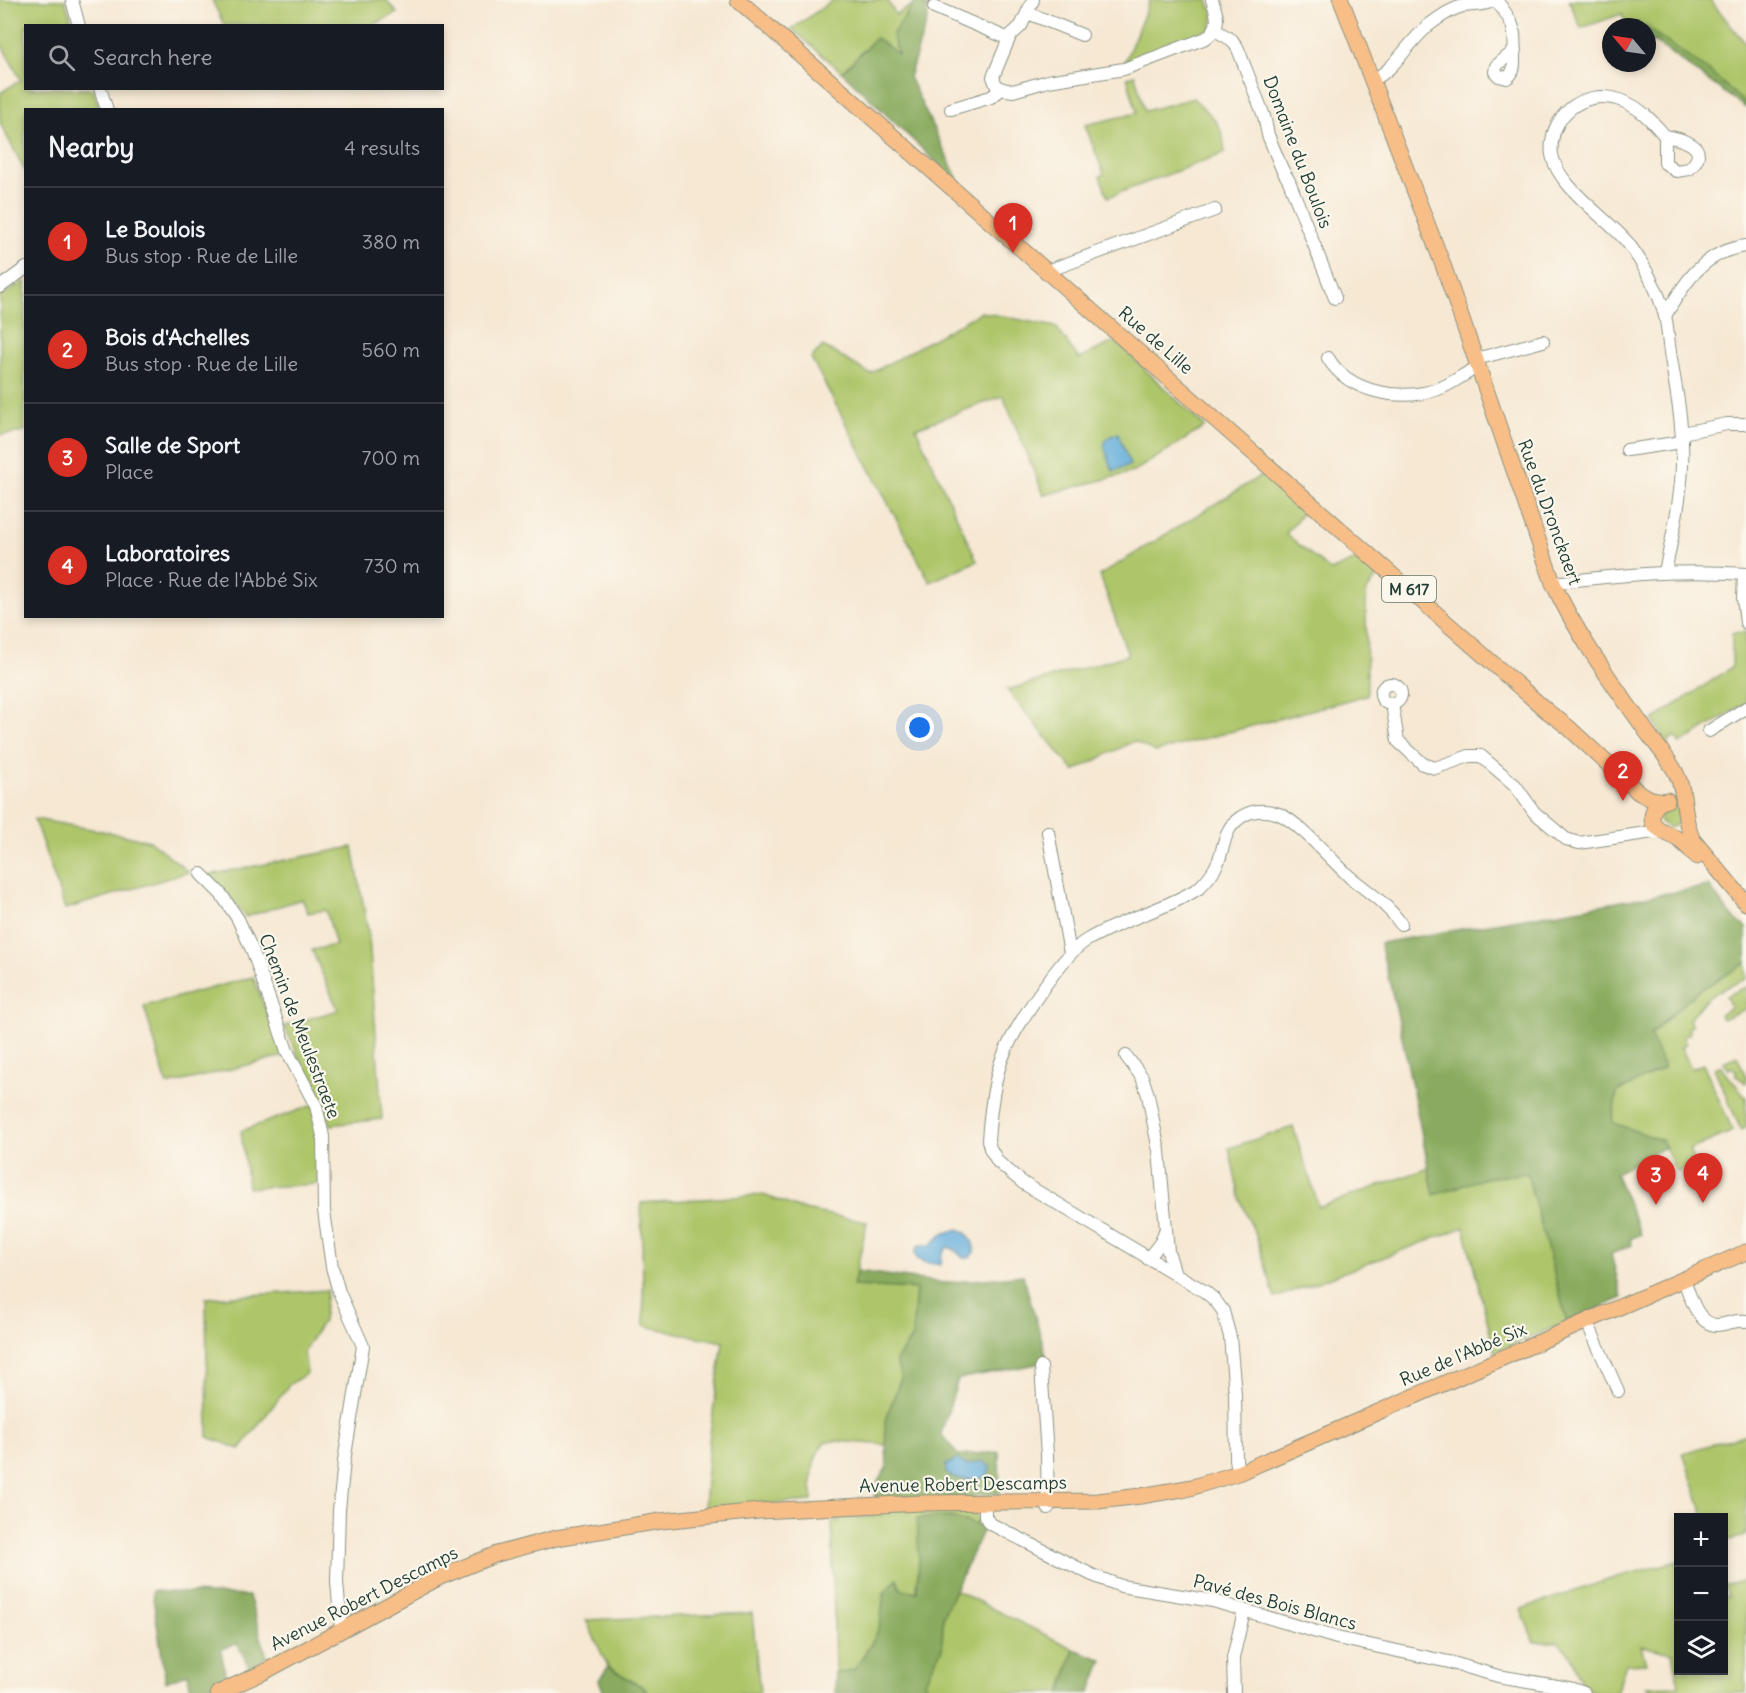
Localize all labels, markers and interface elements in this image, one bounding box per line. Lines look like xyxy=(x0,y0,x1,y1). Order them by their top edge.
north arrow xyxy=(1602,18,1656,72)
search box xyxy=(24,24,444,90)
icon: search xyxy=(45,41,78,74)
text: Search here xyxy=(93,43,212,71)
street label: Domaine du Boulois xyxy=(1258,72,1338,232)
text: Nearby xyxy=(48,131,134,164)
text: 4 results xyxy=(344,135,420,160)
pin: 1 xyxy=(994,204,1032,253)
text: Le Boulois xyxy=(105,215,205,243)
text: 1 xyxy=(64,229,71,254)
text: 380 m xyxy=(362,229,420,254)
text: Bus stop · Rue de Lille xyxy=(105,243,298,268)
street label: Rue de Lille xyxy=(1114,301,1198,379)
text: Bois d'Achelles xyxy=(105,323,250,351)
text: 2 xyxy=(62,337,73,362)
text: 560 m xyxy=(362,337,420,362)
text: Bus stop · Rue de Lille xyxy=(105,351,298,376)
text: Salle de Sport xyxy=(105,431,240,459)
street label: Rue du Dronckaert xyxy=(1513,436,1587,588)
text: 3 xyxy=(62,445,73,470)
text: 700 m xyxy=(362,445,420,470)
text: Place xyxy=(105,459,153,484)
text: Laboratoires xyxy=(105,539,230,567)
text: 4 xyxy=(62,553,73,578)
text: 730 m xyxy=(363,553,420,578)
text: Place · Rue de l'Abbé Six xyxy=(105,567,318,592)
road number: M 617 xyxy=(1382,576,1436,602)
your location xyxy=(905,713,934,742)
pin: 2 xyxy=(1604,752,1642,801)
street label: Chemin de Meulestraete xyxy=(254,930,346,1122)
pin: 4 xyxy=(1684,1154,1722,1203)
pin: 3 xyxy=(1636,1156,1676,1205)
street label: Rue de l'Abbé Six xyxy=(1396,1317,1530,1391)
street label: Avenue Robert Descamps xyxy=(859,1471,1067,1497)
map controls xyxy=(1674,1513,1728,1675)
button: + xyxy=(1674,1513,1728,1567)
street label: Avenue Robert Descamps xyxy=(266,1541,462,1655)
button: − xyxy=(1674,1567,1728,1621)
street label: Pavé des Bois Blancs xyxy=(1191,1569,1359,1635)
button: layers xyxy=(1674,1621,1728,1675)

